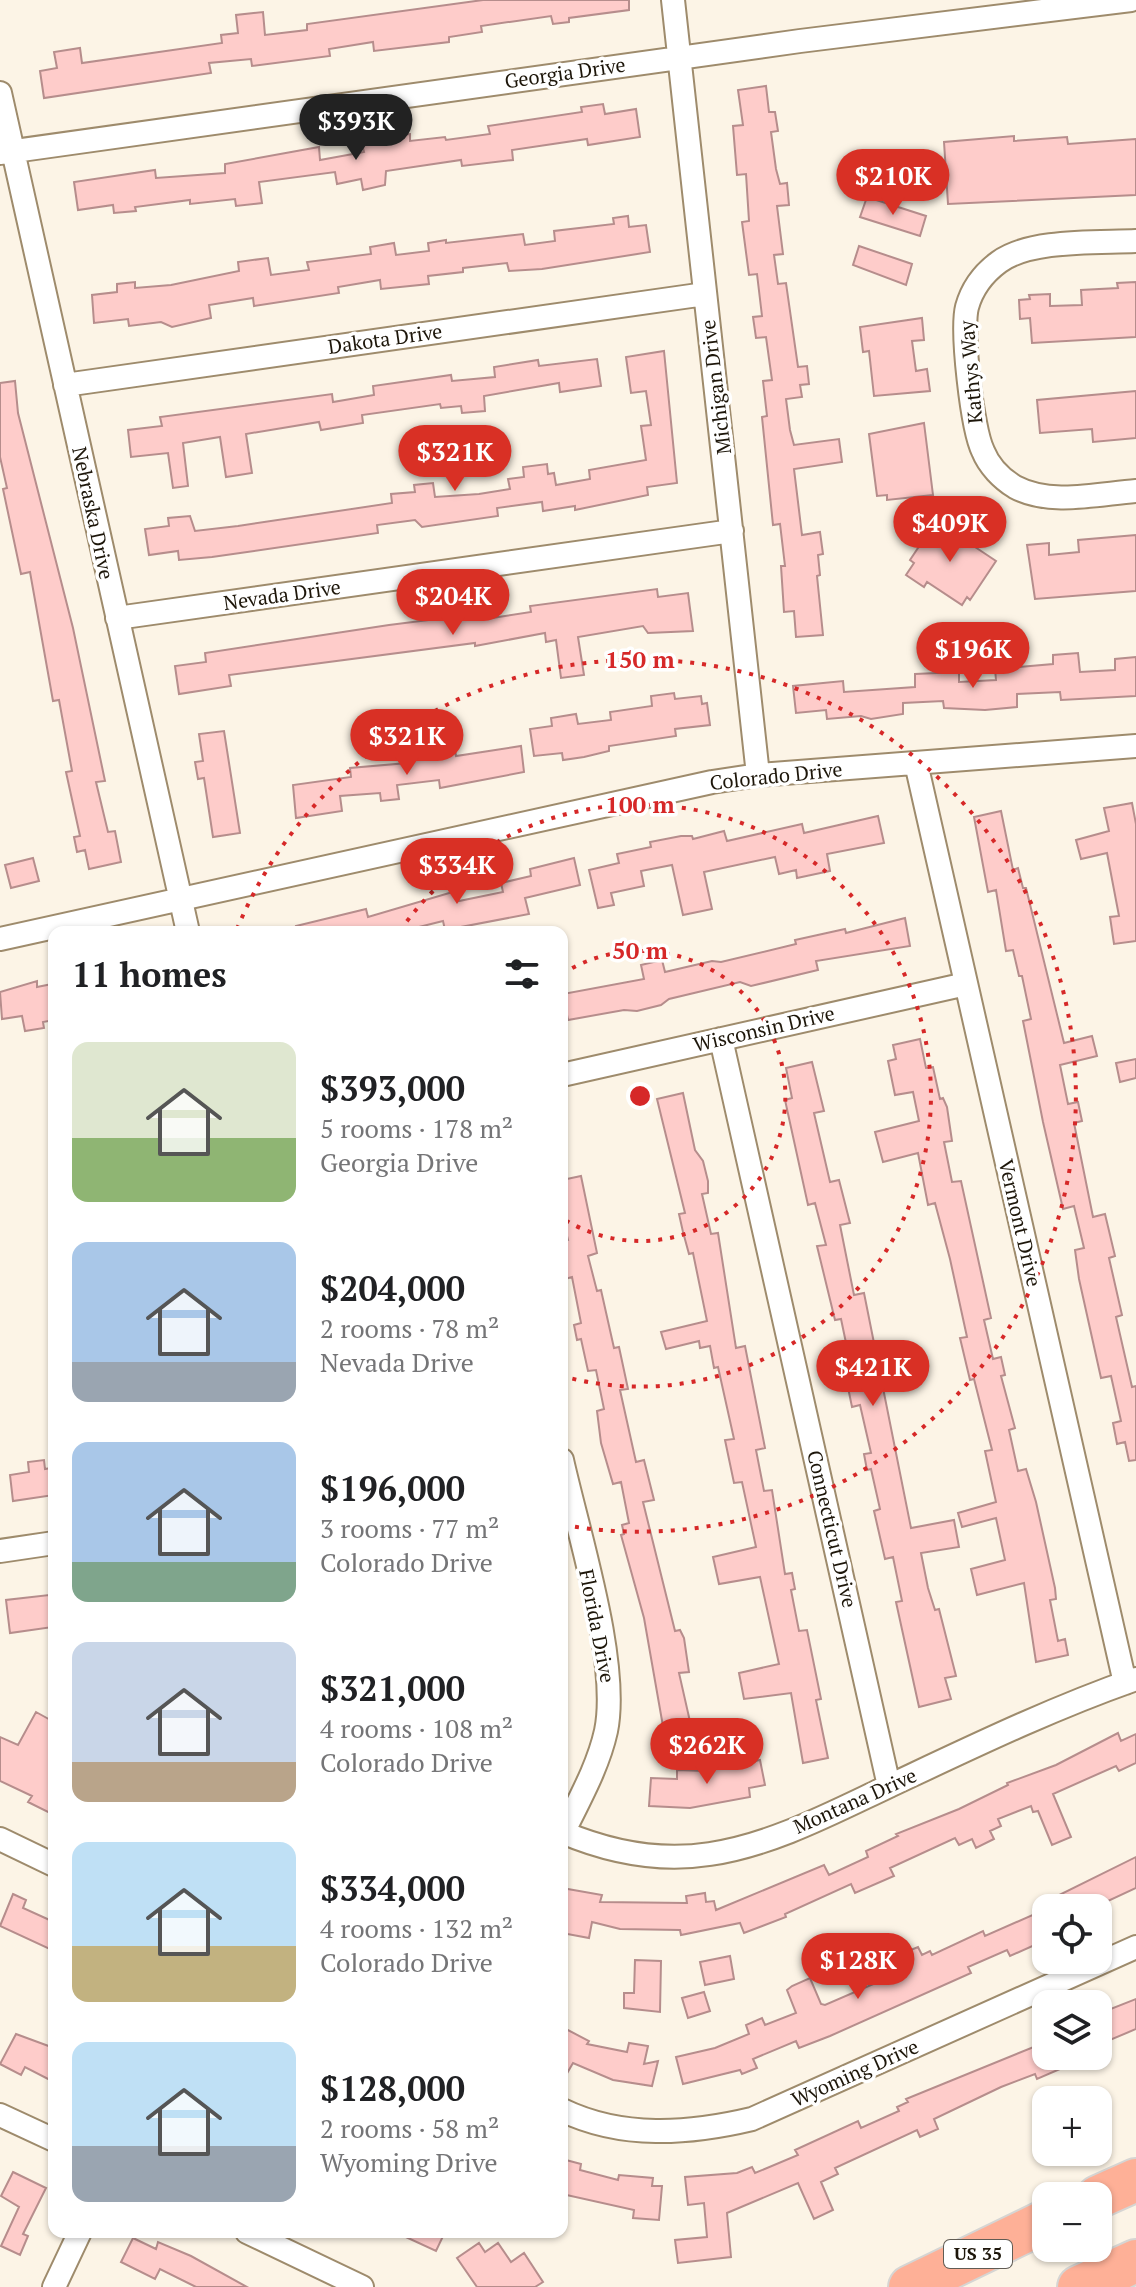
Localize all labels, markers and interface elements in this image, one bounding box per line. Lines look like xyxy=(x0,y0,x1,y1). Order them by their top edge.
street label: Georgia Drive xyxy=(503,51,627,94)
pin: $393K xyxy=(300,94,412,162)
text: $393K xyxy=(317,103,395,137)
pin: $210K xyxy=(837,149,949,217)
text: $210K xyxy=(854,158,932,192)
street label: Dakota Drive xyxy=(326,317,444,360)
street label: Michigan Drive xyxy=(694,318,737,456)
street label: Kathys Way xyxy=(952,318,988,425)
pin: $321K xyxy=(399,425,511,493)
text: $321K xyxy=(416,434,494,468)
street label: Nebraska Drive xyxy=(66,444,121,582)
pin: $409K xyxy=(894,496,1006,564)
text: $409K xyxy=(911,505,989,539)
pin: $204K xyxy=(397,569,509,637)
street label: Nevada Drive xyxy=(221,573,342,616)
text: $204K xyxy=(414,578,492,612)
pin: $196K xyxy=(917,622,1029,690)
text: $196K xyxy=(934,631,1012,665)
text: 150 m xyxy=(605,643,675,675)
pin: $321K xyxy=(351,709,463,777)
text: $321K xyxy=(368,718,446,752)
street label: Colorado Drive xyxy=(708,755,844,796)
text: 100 m xyxy=(605,788,675,820)
pin: $334K xyxy=(401,838,513,906)
text: $334K xyxy=(418,847,496,881)
text: 50 m xyxy=(612,934,668,966)
text: 11 homes xyxy=(72,952,227,997)
icon: filters xyxy=(500,952,544,996)
street label: Wisconsin Drive xyxy=(691,999,837,1058)
text: $393,000 xyxy=(320,1066,465,1111)
icon: home xyxy=(136,1074,232,1170)
centre of rings xyxy=(626,1082,654,1110)
text: 5 rooms · 178 m² xyxy=(320,1111,513,1145)
text: Georgia Drive xyxy=(320,1145,478,1179)
street label: Vermont Drive xyxy=(993,1157,1048,1289)
text: $204,000 xyxy=(320,1266,465,1311)
icon: home xyxy=(136,1274,232,1370)
text: 2 rooms · 78 m² xyxy=(320,1311,499,1345)
pin: $421K xyxy=(817,1340,929,1408)
text: Nevada Drive xyxy=(320,1345,474,1379)
text: $421K xyxy=(834,1349,912,1383)
street label: Connecticut Drive xyxy=(801,1448,864,1610)
text: $196,000 xyxy=(320,1466,465,1511)
icon: home xyxy=(136,1474,232,1570)
text: 3 rooms · 77 m² xyxy=(320,1511,499,1545)
text: Colorado Drive xyxy=(320,1545,493,1579)
street label: Florida Drive xyxy=(573,1567,622,1685)
text: $321,000 xyxy=(320,1666,465,1711)
icon: home xyxy=(136,1674,232,1770)
text: 4 rooms · 108 m² xyxy=(320,1711,513,1745)
pin: $262K xyxy=(651,1718,763,1786)
text: $262K xyxy=(668,1727,746,1761)
text: Colorado Drive xyxy=(320,1745,493,1779)
street label: Montana Drive xyxy=(789,1761,921,1840)
text: $334,000 xyxy=(320,1866,465,1911)
icon: home xyxy=(136,1874,232,1970)
map controls xyxy=(1032,1894,1112,2262)
button: locate xyxy=(1032,1894,1112,1974)
text: 4 rooms · 132 m² xyxy=(320,1911,513,1945)
pin: $128K xyxy=(802,1933,914,2001)
text: $128K xyxy=(819,1942,897,1976)
text: Colorado Drive xyxy=(320,1945,493,1979)
button: layers xyxy=(1032,1990,1112,2070)
street label: Wyoming Drive xyxy=(787,2032,923,2113)
text: $128,000 xyxy=(320,2066,465,2111)
icon: home xyxy=(136,2074,232,2170)
button: + xyxy=(1032,2086,1112,2166)
text: 2 rooms · 58 m² xyxy=(320,2111,499,2145)
text: Wyoming Drive xyxy=(320,2145,498,2179)
button: − xyxy=(1032,2182,1112,2262)
road number: US 35 xyxy=(944,2240,1012,2268)

